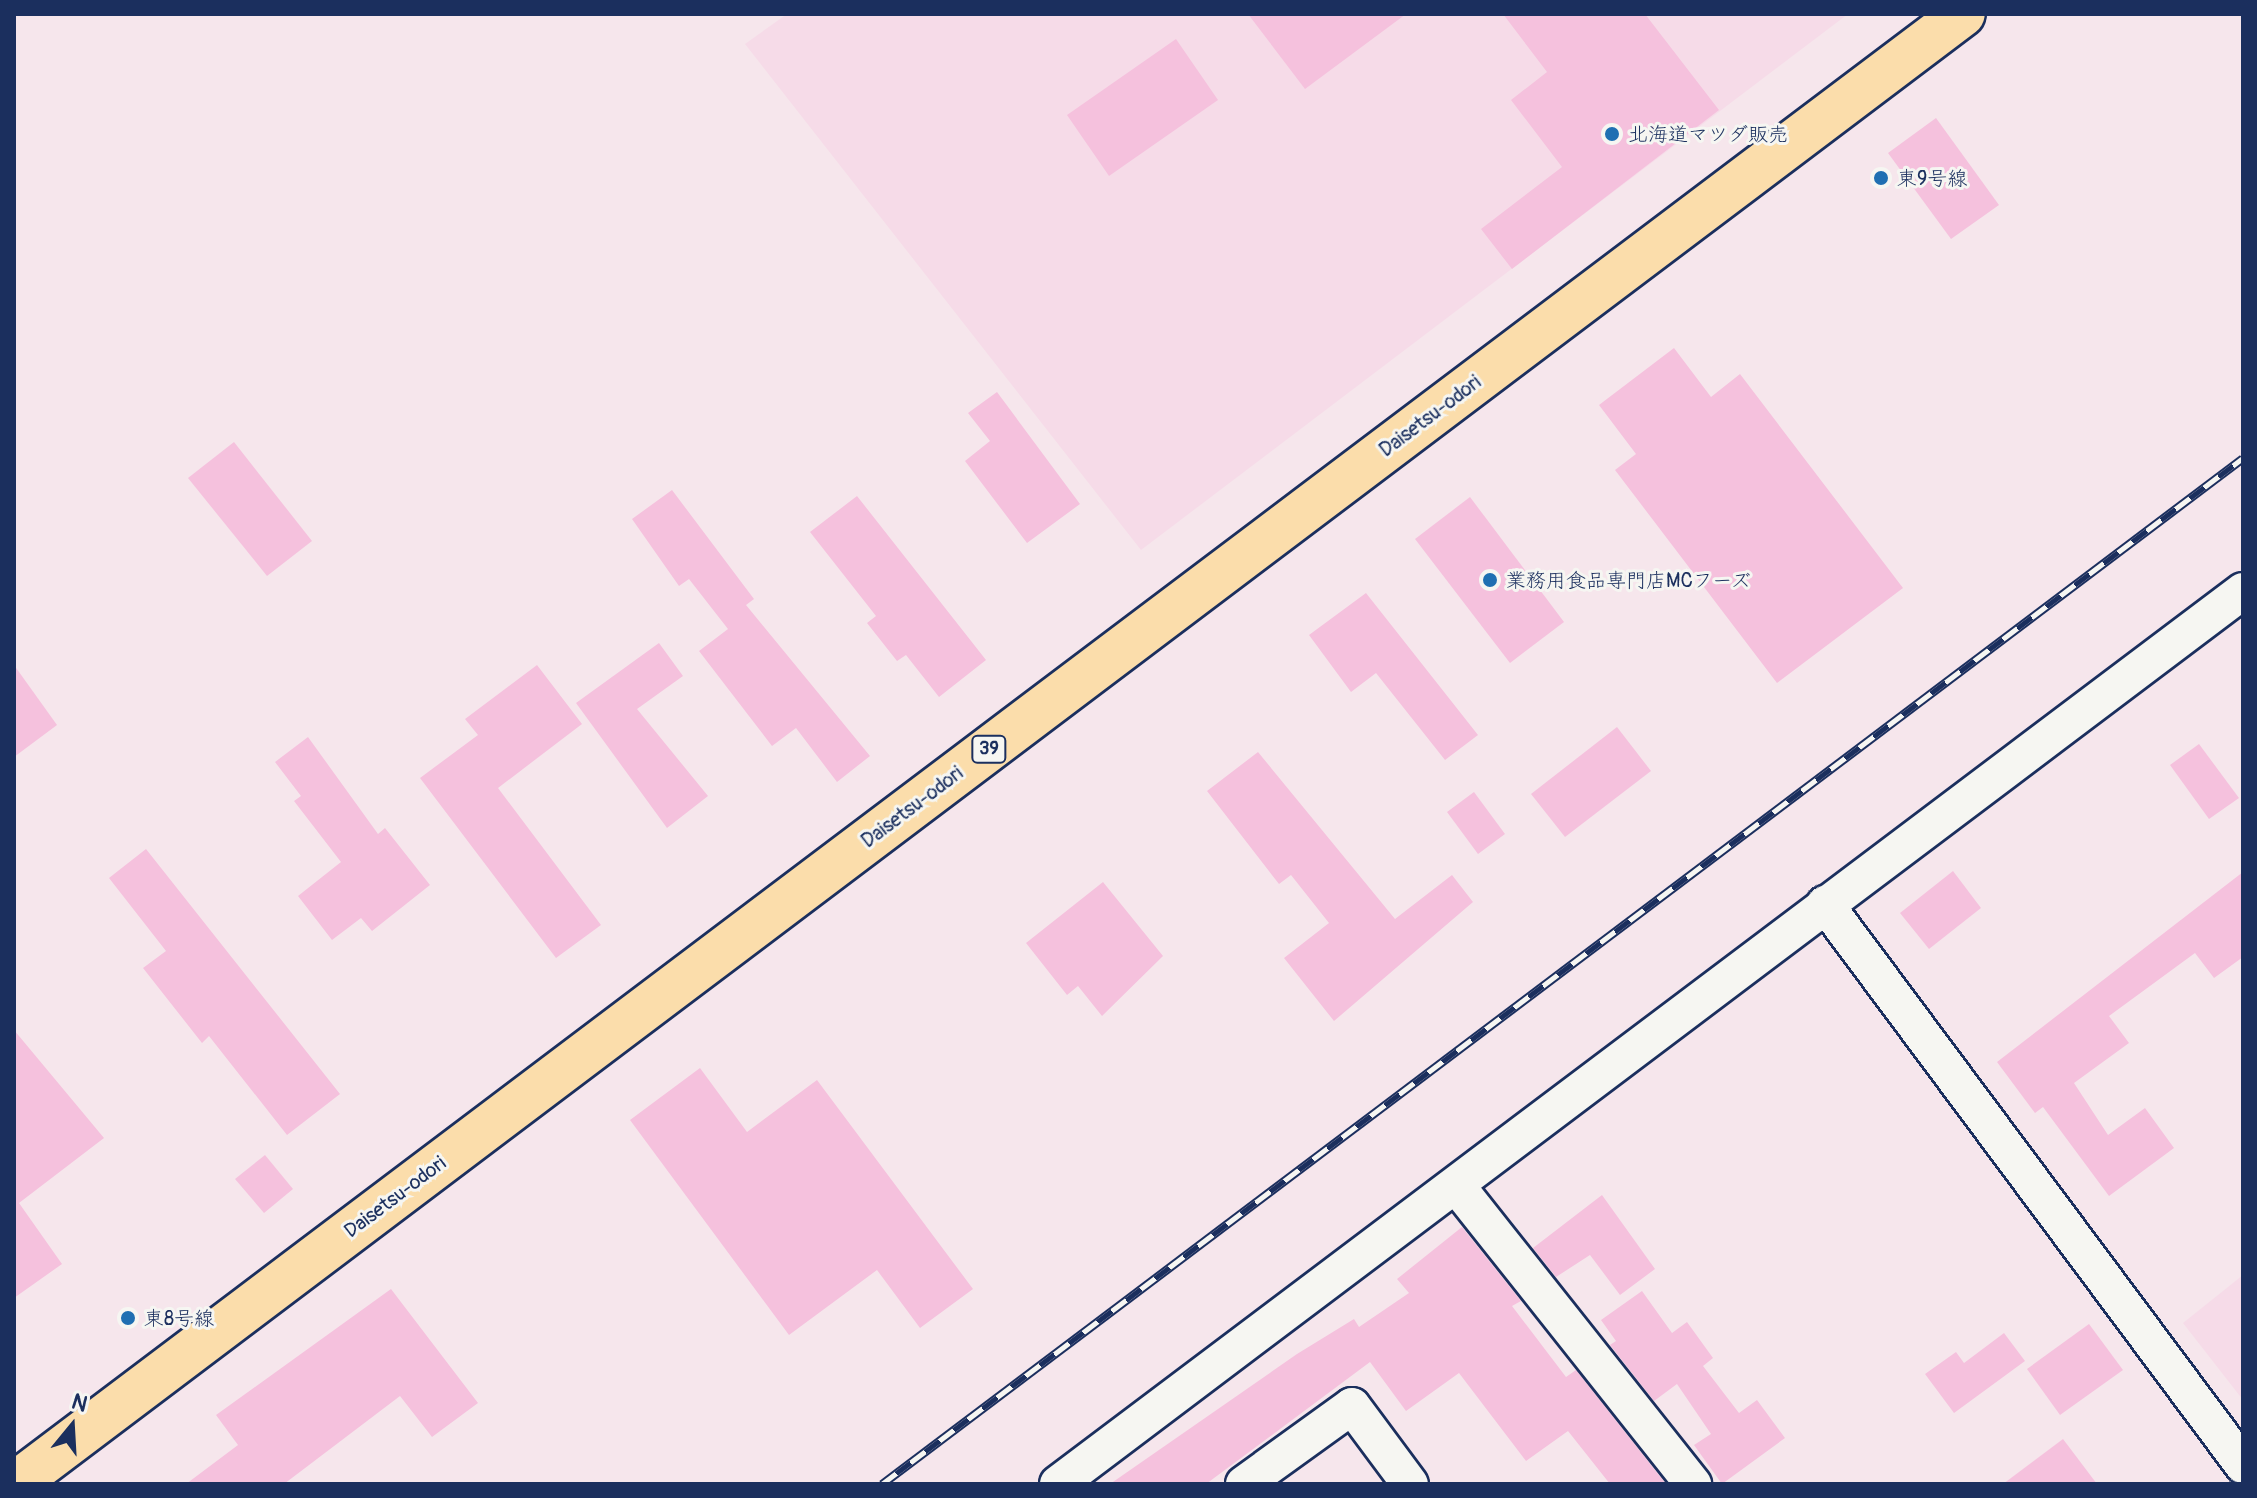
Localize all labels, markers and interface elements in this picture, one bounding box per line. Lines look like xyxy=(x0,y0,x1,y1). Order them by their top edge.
place label: 北海道マツダ販売 xyxy=(1628,122,1788,146)
marker: 北海道マツダ販売 xyxy=(1603,125,1621,143)
place label: 東9号線 xyxy=(1897,166,1967,190)
marker: 東9号線 xyxy=(1872,169,1890,187)
street label: Daisetsu-odori xyxy=(1374,370,1486,462)
place label: 業務用食品専門店MCフーズ xyxy=(1506,568,1752,592)
marker: 業務用食品専門店MCフーズ xyxy=(1481,571,1499,589)
road number: 39 xyxy=(971,735,1007,763)
street label: Daisetsu-odori xyxy=(856,761,968,853)
street label: Daisetsu-odori xyxy=(339,1151,451,1243)
place label: 東8号線 xyxy=(144,1306,214,1330)
marker: 東8号線 xyxy=(119,1309,137,1327)
north arrow xyxy=(32,1386,112,1466)
text: N xyxy=(68,1388,91,1419)

